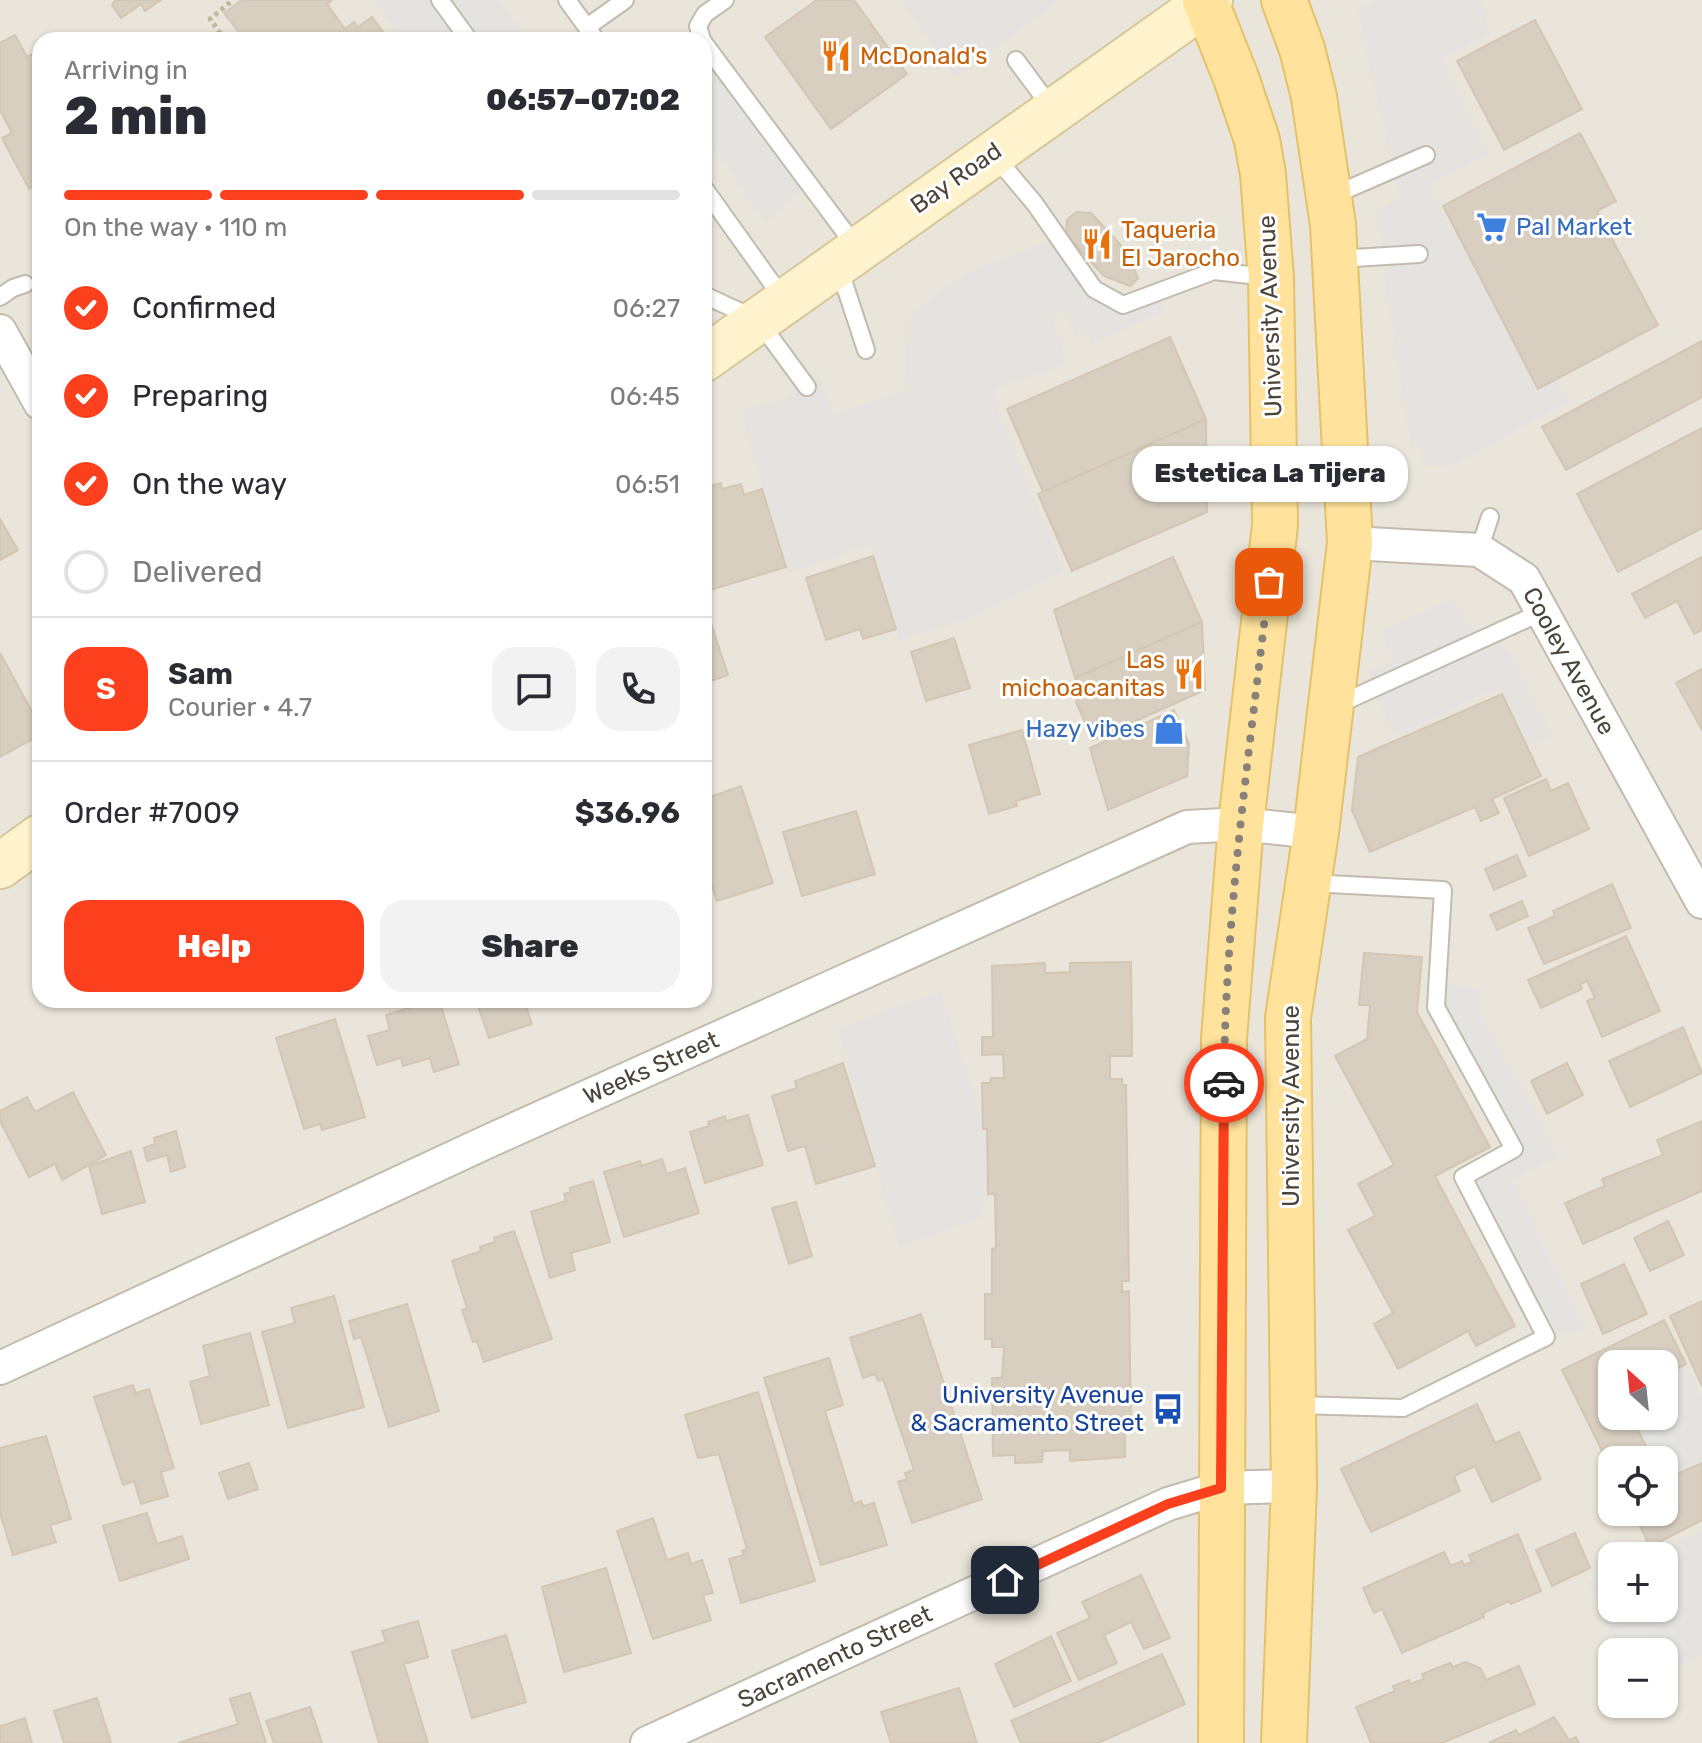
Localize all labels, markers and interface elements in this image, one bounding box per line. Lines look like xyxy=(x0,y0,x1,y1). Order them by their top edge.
restaurant icon: McDonald's xyxy=(819,39,853,73)
place label: McDonald's xyxy=(860,42,987,70)
text: Arriving in xyxy=(64,55,188,86)
text: 06:57–07:02 xyxy=(486,82,680,118)
text: 2 min xyxy=(64,85,208,147)
street label: Bay Road xyxy=(905,137,1007,219)
supermarket icon: Pal Market xyxy=(1475,210,1509,244)
text: On the way · 110 m xyxy=(64,212,287,243)
place label: Pal Market xyxy=(1516,213,1632,241)
street label: University Avenue xyxy=(1252,215,1288,417)
place label: Taqueria El Jarocho xyxy=(1121,216,1240,272)
restaurant icon: Taqueria El Jarocho xyxy=(1080,227,1114,261)
icon: check xyxy=(64,286,108,330)
text: Confirmed xyxy=(132,290,276,326)
text: 06:27 xyxy=(613,293,680,324)
icon: check xyxy=(64,374,108,418)
text: Preparing xyxy=(132,378,268,414)
text: 06:45 xyxy=(610,381,680,412)
callout: Estetica La Tijera xyxy=(1131,446,1407,502)
text: Estetica La Tijera xyxy=(1154,458,1386,489)
icon: check xyxy=(64,462,108,506)
text: On the way xyxy=(132,466,287,502)
text: 06:51 xyxy=(615,469,680,500)
pin xyxy=(1235,548,1303,616)
text: Delivered xyxy=(132,554,263,590)
icon: bag xyxy=(1247,560,1291,604)
street label: Cooley Avenue xyxy=(1517,582,1621,740)
place label: Las michoacanitas xyxy=(1001,646,1165,702)
button: chat xyxy=(492,647,576,731)
button: phone xyxy=(596,647,680,731)
text: Sam xyxy=(168,656,233,692)
restaurant icon: Las michoacanitas xyxy=(1172,657,1206,691)
text: S xyxy=(96,671,116,707)
text: Courier · 4.7 xyxy=(168,692,312,723)
shop icon: Hazy vibes xyxy=(1152,712,1186,746)
place label: Hazy vibes xyxy=(1026,715,1145,743)
text: Order #7009 xyxy=(64,795,240,831)
text: $36.96 xyxy=(575,795,680,831)
button: Help xyxy=(64,900,364,992)
button: Share xyxy=(380,900,680,992)
street label: University Avenue xyxy=(1277,1005,1305,1207)
street label: Weeks Street xyxy=(579,1026,723,1110)
courier xyxy=(1184,1043,1264,1123)
icon: car xyxy=(1202,1061,1246,1105)
north arrow xyxy=(1598,1350,1678,1430)
map controls xyxy=(1598,1350,1678,1718)
place label: University Avenue & Sacramento Street xyxy=(910,1381,1144,1437)
bus stop icon: University Avenue & Sacramento Street xyxy=(1151,1392,1185,1426)
button: locate xyxy=(1598,1446,1678,1526)
button: + xyxy=(1598,1542,1678,1622)
pin xyxy=(971,1546,1039,1614)
icon: home xyxy=(983,1558,1027,1602)
street label: Sacramento Street xyxy=(733,1600,937,1714)
button: − xyxy=(1598,1638,1678,1718)

